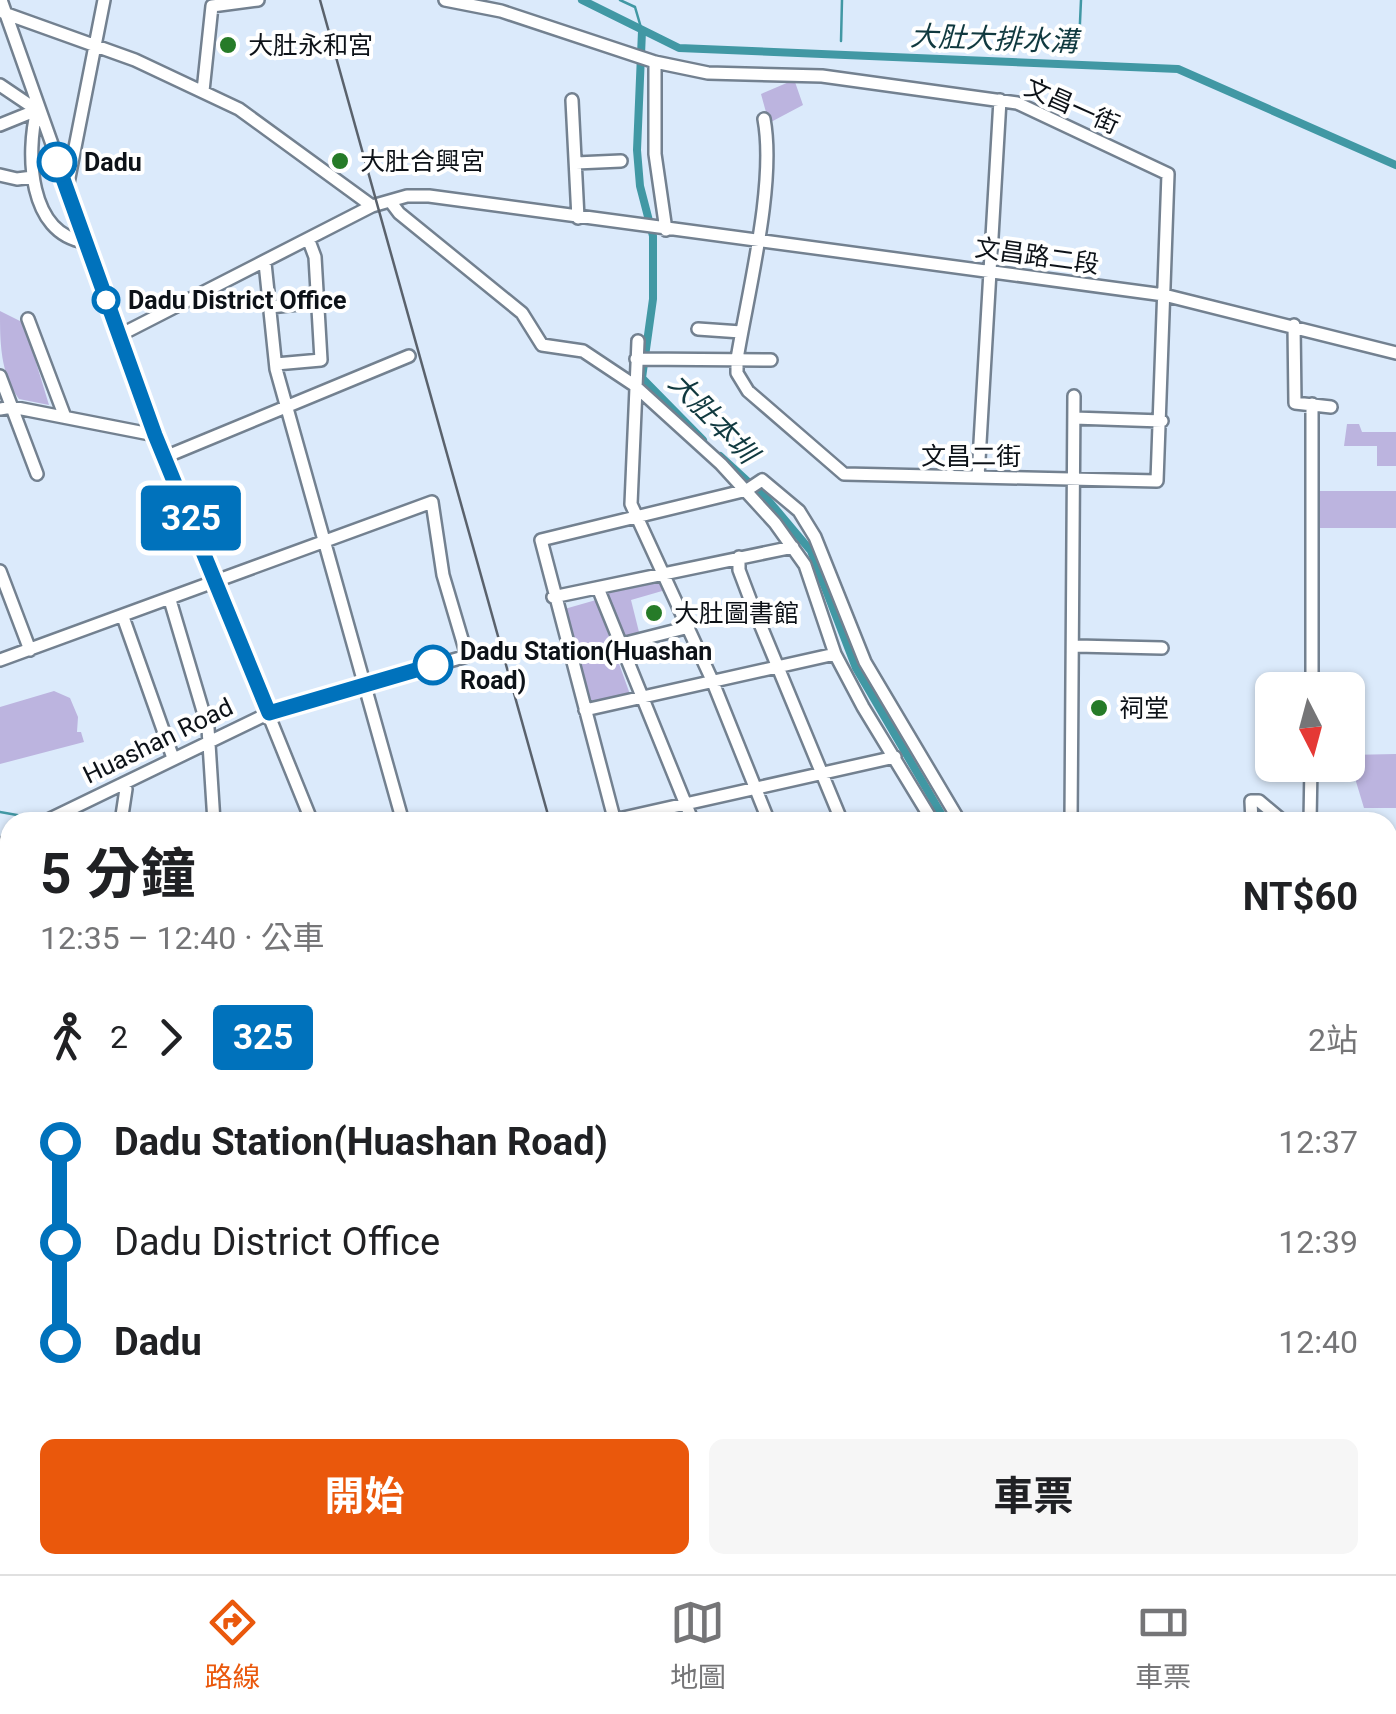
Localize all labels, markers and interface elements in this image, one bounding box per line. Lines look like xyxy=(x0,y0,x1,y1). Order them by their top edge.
water label: 大肚大排水溝 xyxy=(909,20,1083,59)
place label: 大肚永和宮 xyxy=(248,31,373,60)
marker: 大肚永和宮 xyxy=(217,34,239,56)
street label: 文昌一街 xyxy=(1020,72,1124,140)
marker: Dadu xyxy=(38,143,76,181)
place label: 大肚合興宮 xyxy=(360,147,485,176)
place label: Dadu xyxy=(84,148,142,177)
marker: 大肚合興宮 xyxy=(329,150,351,172)
street label: 文昌路二段 xyxy=(973,233,1101,279)
place label: Dadu District Office xyxy=(128,286,347,315)
marker: Dadu District Office xyxy=(93,287,119,313)
water label: 大肚本圳 xyxy=(662,366,767,473)
street label: 文昌二街 xyxy=(921,442,1021,471)
line badge: 325 xyxy=(134,486,248,550)
text: 325 xyxy=(161,498,221,539)
place label: 大肚圖書館 xyxy=(674,599,799,628)
marker: 大肚圖書館 xyxy=(643,602,665,624)
place label: Dadu Station(Huashan Road) xyxy=(460,637,712,695)
marker: Dadu Station(Huashan Road) xyxy=(414,646,452,684)
north arrow xyxy=(1255,672,1365,782)
map controls xyxy=(1255,672,1365,782)
street label: Huashan Road xyxy=(78,692,238,790)
place label: 祠堂 xyxy=(1119,694,1169,723)
marker: 祠堂 xyxy=(1088,697,1110,719)
text: 5 分鐘 xyxy=(40,842,195,906)
text: NT$60 xyxy=(1243,875,1358,919)
text: 12:35 – 12:40 · 公車 xyxy=(40,919,325,957)
icon: walk xyxy=(40,1010,95,1065)
icon: forward xyxy=(143,1010,198,1065)
text: 325 xyxy=(233,1017,293,1058)
text: 2 xyxy=(110,1018,128,1056)
text: 2站 xyxy=(1308,1021,1358,1059)
text: Dadu Station(Huashan Road) xyxy=(114,1120,608,1164)
text: 12:37 xyxy=(1278,1123,1358,1161)
text: Dadu District Office xyxy=(114,1220,440,1264)
text: 12:39 xyxy=(1278,1223,1358,1261)
text: Dadu xyxy=(114,1320,202,1364)
text: 12:40 xyxy=(1278,1323,1358,1361)
button: 開始 xyxy=(40,1439,689,1554)
button: 車票 xyxy=(709,1439,1358,1554)
tab: 路線 xyxy=(205,1595,261,1695)
tab: 地圖 xyxy=(670,1595,726,1695)
tab: 車票 xyxy=(1135,1595,1191,1695)

